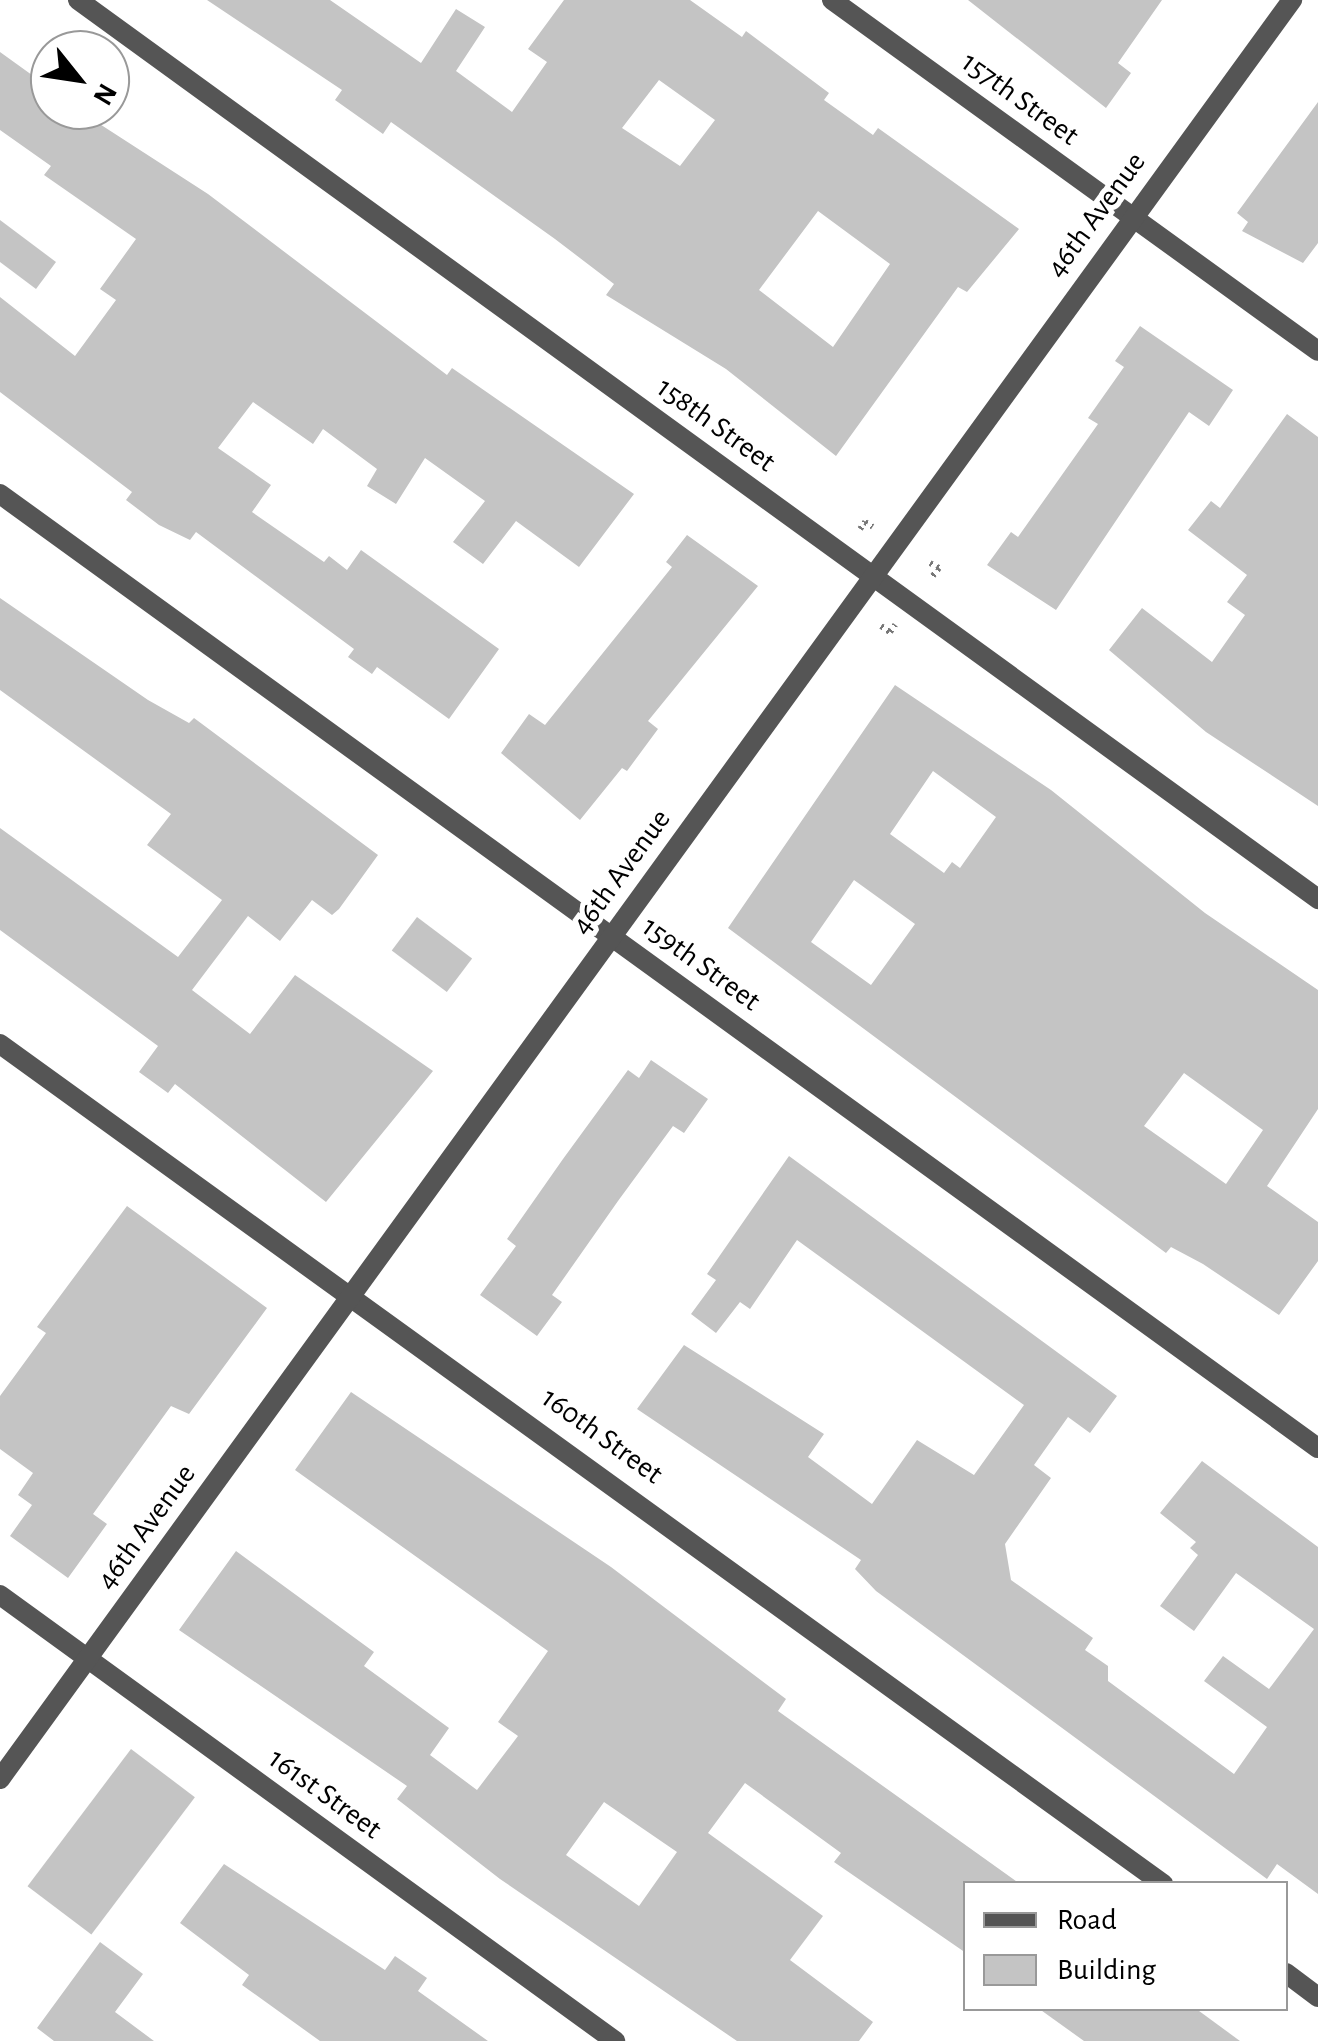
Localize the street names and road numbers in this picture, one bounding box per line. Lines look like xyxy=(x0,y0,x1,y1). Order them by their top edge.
street label: 157th Street xyxy=(954,44,1086,154)
street label: 46th Avenue xyxy=(1039,145,1153,285)
street label: 158th Street xyxy=(650,370,782,480)
street label: 46th Avenue xyxy=(564,802,678,942)
street label: 159th Street xyxy=(635,909,767,1019)
street label: 160th Street xyxy=(534,1380,670,1492)
street label: 46th Avenue xyxy=(89,1457,203,1597)
street label: 161st Street xyxy=(261,1741,389,1847)

